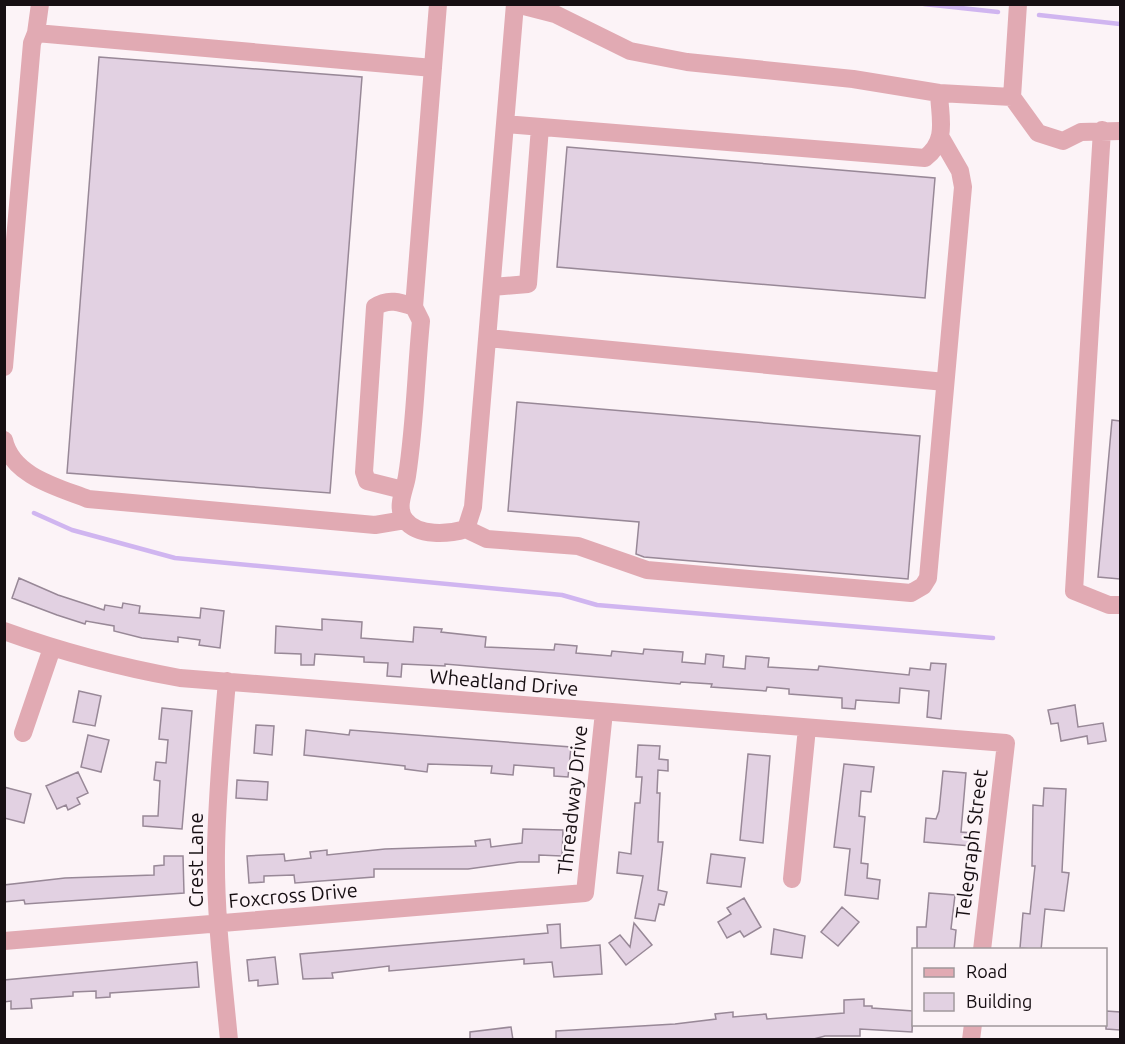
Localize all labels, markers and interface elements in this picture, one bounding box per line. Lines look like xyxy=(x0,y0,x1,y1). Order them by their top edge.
street label: Wheatland Drive xyxy=(428,664,580,700)
street label: Threadway Drive xyxy=(553,724,591,876)
street label: Telegraph Street xyxy=(950,768,992,920)
street label: Crest Lane xyxy=(184,813,207,907)
street label: Foxcross Drive xyxy=(227,878,359,912)
legend xyxy=(912,948,1107,1026)
text: Road xyxy=(966,961,1008,981)
text: Building xyxy=(966,991,1032,1011)

